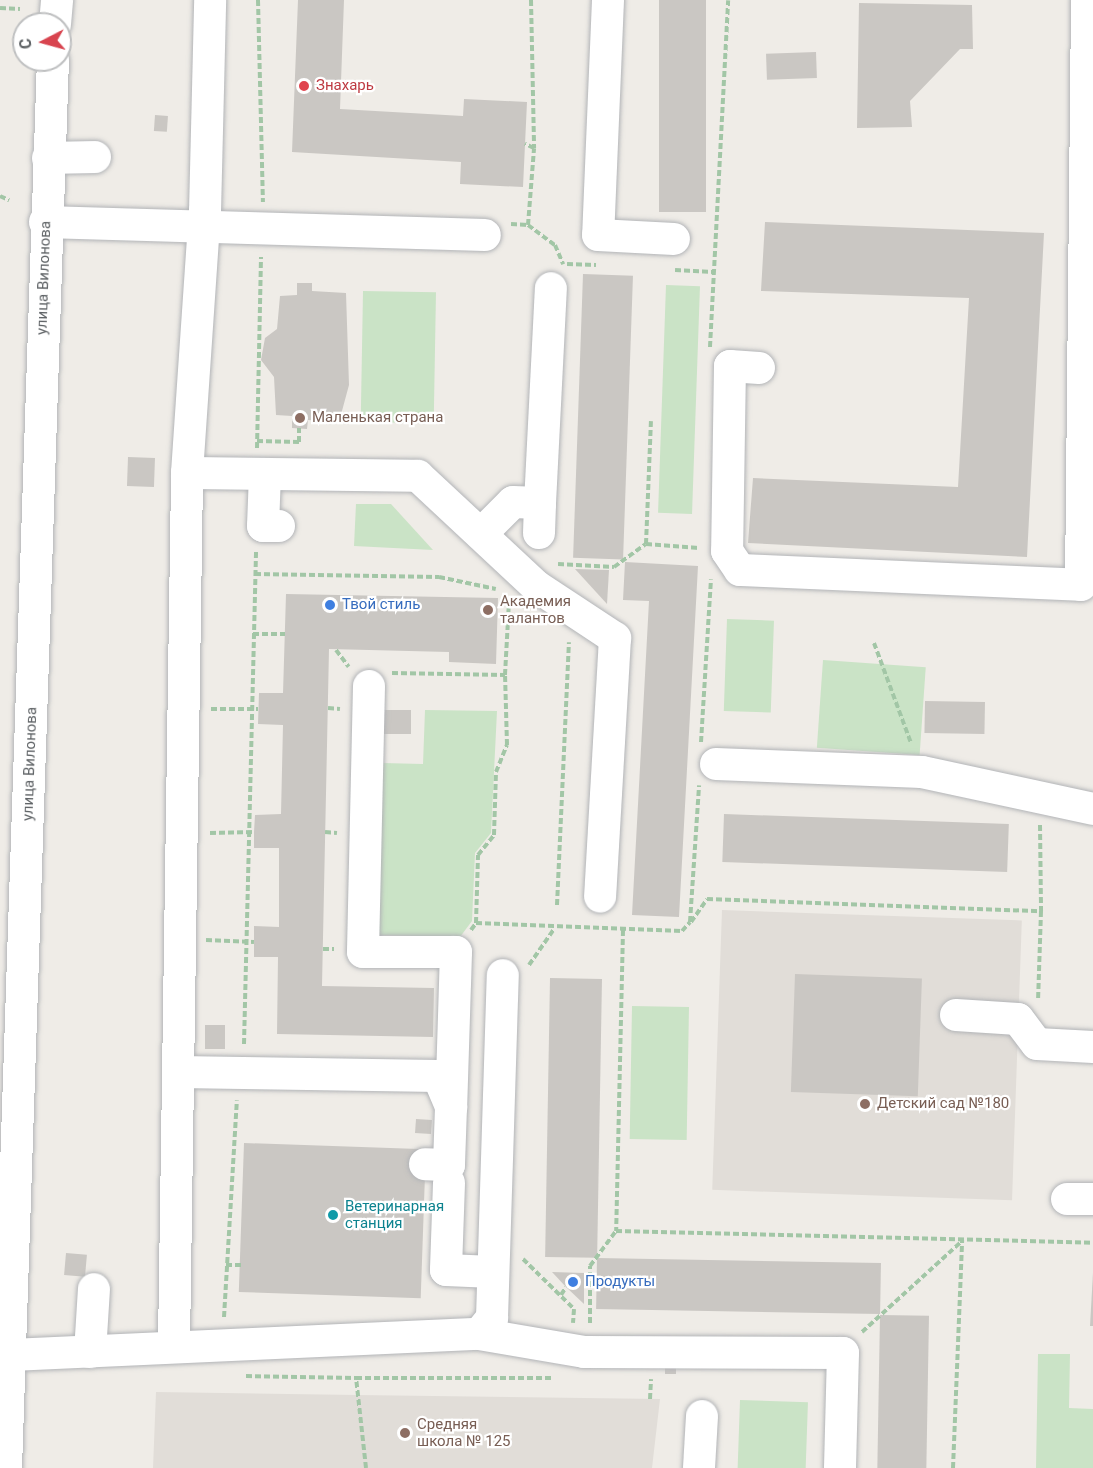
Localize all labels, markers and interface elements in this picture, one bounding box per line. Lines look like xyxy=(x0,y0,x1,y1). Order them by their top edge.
north arrow xyxy=(12,12,72,72)
text: С xyxy=(16,38,36,50)
place label: Знахарь xyxy=(316,77,374,95)
marker: Знахарь xyxy=(297,79,311,93)
street label: улица Вилонова xyxy=(33,221,55,335)
place label: Маленькая страна xyxy=(312,409,443,427)
marker: Маленькая страна xyxy=(293,411,307,425)
place label: Академия талантов xyxy=(500,592,571,627)
place label: Твой стиль xyxy=(342,596,420,614)
marker: Твой стиль xyxy=(323,598,337,612)
marker: Академия талантов xyxy=(481,603,495,617)
street label: улица Вилонова xyxy=(19,707,41,821)
place label: Детский сад №180 xyxy=(877,1095,1009,1113)
marker: Детский сад №180 xyxy=(858,1097,872,1111)
place label: Ветеринарная станция xyxy=(345,1197,444,1232)
marker: Ветеринарная станция xyxy=(326,1208,340,1222)
place label: Продукты xyxy=(585,1273,655,1291)
marker: Продукты xyxy=(566,1275,580,1289)
place label: Средняя школа № 125 xyxy=(417,1415,511,1450)
marker: Средняя школа № 125 xyxy=(398,1426,412,1440)

